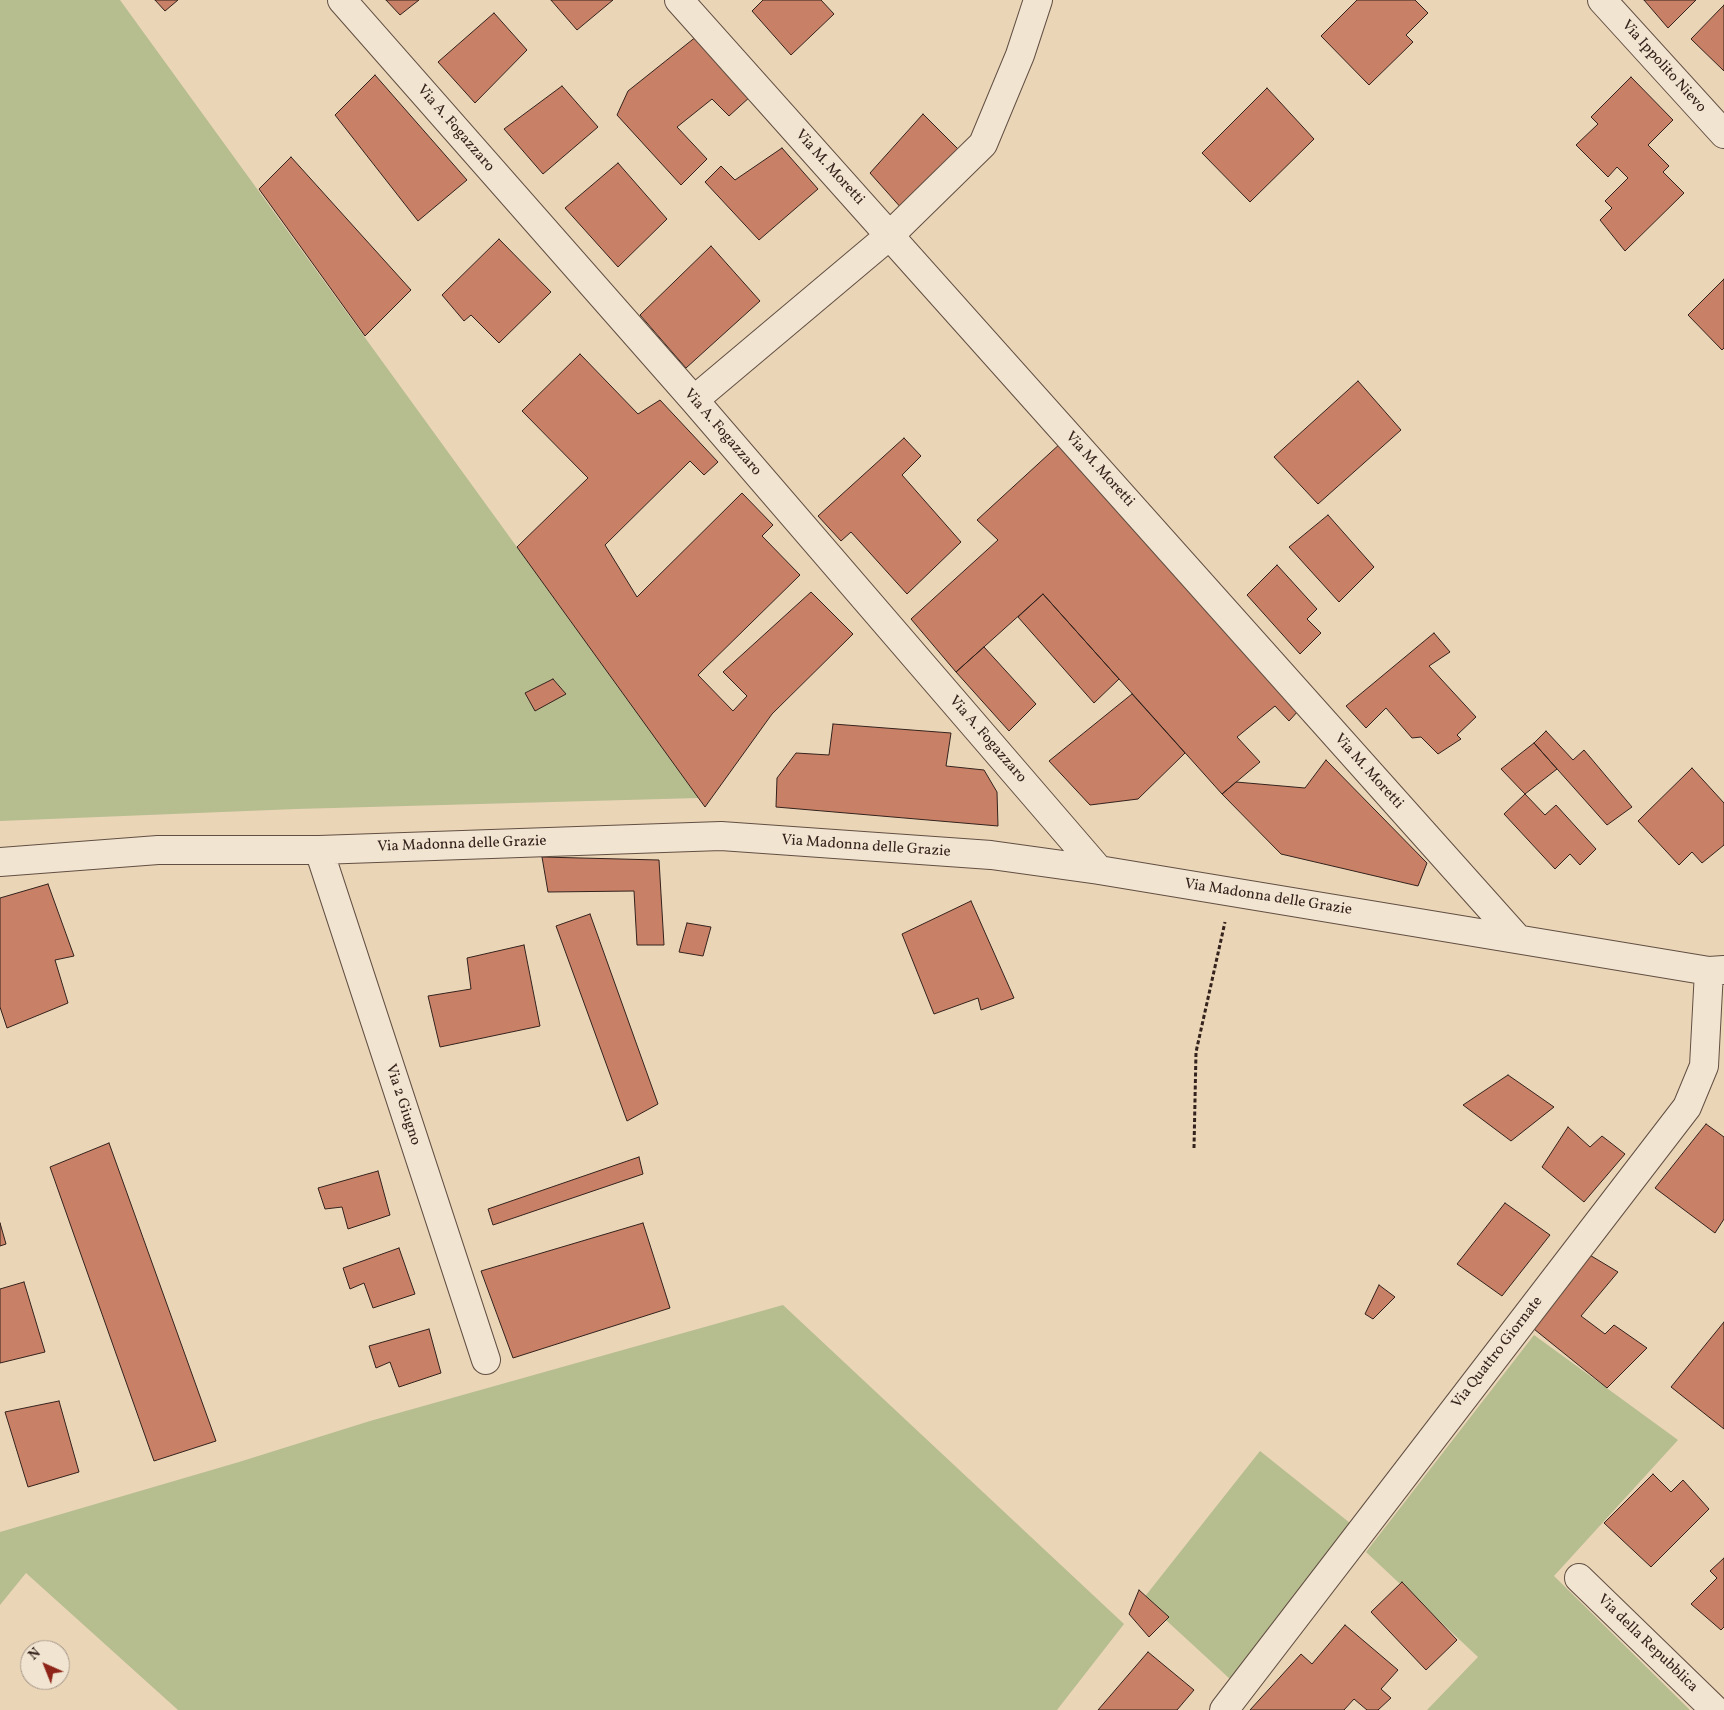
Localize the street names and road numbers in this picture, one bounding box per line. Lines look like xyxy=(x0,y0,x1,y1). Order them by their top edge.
street label: Via Ippolito Nievo xyxy=(1617,17,1709,117)
street label: Via A. Fogazzaro xyxy=(412,82,498,176)
street label: Via M. Moretti xyxy=(791,127,867,209)
street label: Via A. Fogazzaro xyxy=(679,386,765,480)
street label: Via M. Moretti xyxy=(1061,429,1137,511)
street label: Via A. Fogazzaro xyxy=(944,693,1030,787)
street label: Via M. Moretti xyxy=(1330,731,1406,813)
street label: Via Madonna delle Grazie xyxy=(781,832,951,862)
street label: Via Madonna delle Grazie xyxy=(377,833,547,857)
street label: Via Madonna delle Grazie xyxy=(1183,876,1353,920)
street label: Via 2 Giugno xyxy=(380,1062,424,1148)
street label: Via Quattro Giornate xyxy=(1449,1293,1547,1413)
street label: Via della Repubblica xyxy=(1593,1591,1701,1697)

